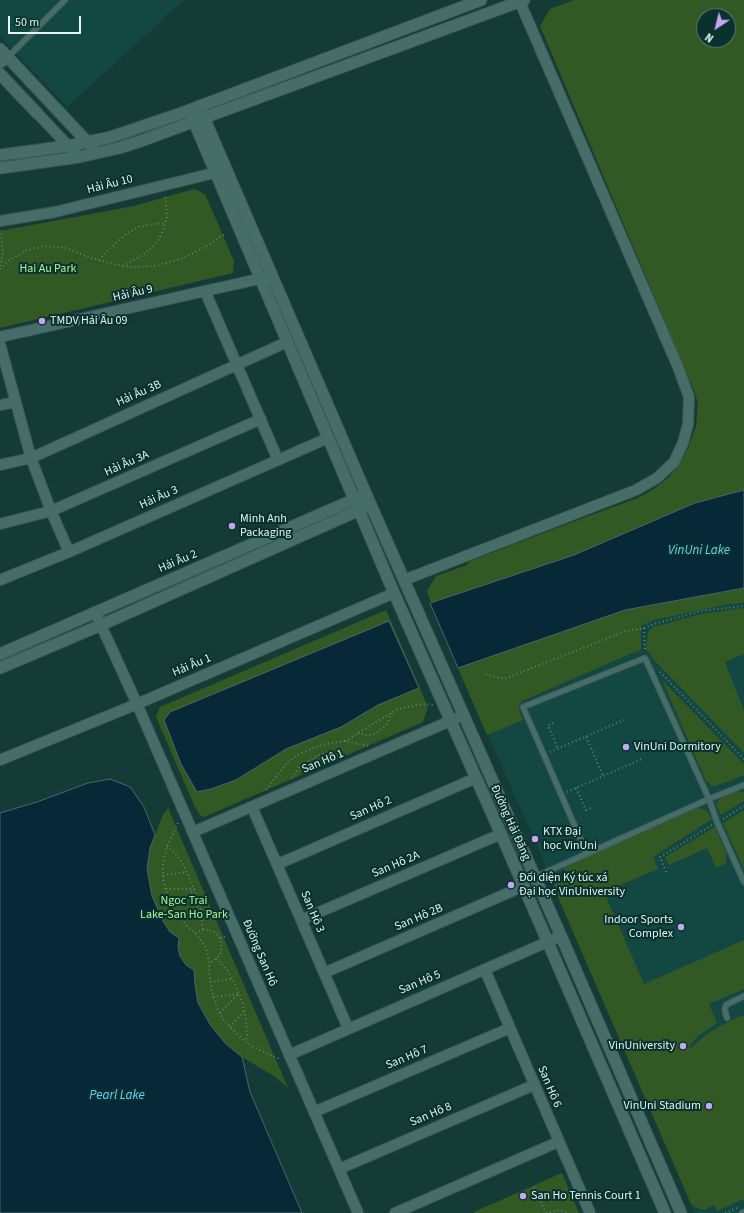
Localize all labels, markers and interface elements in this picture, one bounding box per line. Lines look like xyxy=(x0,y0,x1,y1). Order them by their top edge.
scale bar xyxy=(10,8,83,34)
north arrow xyxy=(696,8,736,48)
text: 50 m xyxy=(15,14,39,31)
text: N xyxy=(702,29,717,46)
street label: Hải Âu 10 xyxy=(86,172,134,198)
park label: Hai Au Park xyxy=(19,262,77,276)
street label: Hải Âu 9 xyxy=(112,282,154,306)
place label: TMDV Hải Âu 09 xyxy=(50,314,128,328)
marker: TMDV Hải Âu 09 xyxy=(37,316,47,326)
street label: Hải Âu 3B xyxy=(114,378,164,410)
street label: Hải Âu 3A xyxy=(103,448,151,480)
street label: Hải Âu 3 xyxy=(138,483,180,513)
place label: Minh Anh Packaging xyxy=(240,512,291,540)
marker: Minh Anh Packaging xyxy=(227,521,237,531)
water label: VinUni Lake xyxy=(668,543,730,559)
street label: Hải Âu 2 xyxy=(157,547,199,577)
street label: Hải Âu 1 xyxy=(171,651,213,681)
place label: VinUni Dormitory xyxy=(634,740,721,754)
marker: VinUni Dormitory xyxy=(621,742,631,752)
street label: San Hô 1 xyxy=(300,747,346,777)
street label: Đường Hải Đăng xyxy=(487,783,533,863)
street label: San Hô 2 xyxy=(348,793,394,825)
place label: KTX Đại học VinUni xyxy=(543,825,597,853)
marker: KTX Đại học VinUni xyxy=(530,834,540,844)
street label: San Hô 2A xyxy=(370,848,422,882)
place label: Đối diện Ký túc xá Đại học VinUniversity xyxy=(519,871,625,899)
marker: Đối diện Ký túc xá Đại học VinUniversity xyxy=(506,880,516,890)
street label: San Hô 3 xyxy=(297,889,327,935)
park label: Ngoc Trai Lake-San Ho Park xyxy=(140,894,228,922)
street label: San Hô 2B xyxy=(393,901,445,935)
place label: Indoor Sports Complex xyxy=(604,913,673,941)
street label: Đường San Hô xyxy=(238,917,280,989)
marker: Indoor Sports Complex xyxy=(676,922,686,932)
street label: San Hô 5 xyxy=(397,968,443,998)
place label: VinUniversity xyxy=(609,1039,675,1053)
marker: VinUniversity xyxy=(678,1041,688,1051)
street label: San Hô 7 xyxy=(384,1043,430,1073)
street label: San Hô 6 xyxy=(534,1064,564,1110)
water label: Pearl Lake xyxy=(89,1088,145,1104)
place label: VinUni Stadium xyxy=(624,1099,701,1113)
street label: San Hô 8 xyxy=(408,1100,454,1130)
marker: VinUni Stadium xyxy=(704,1101,714,1111)
place label: San Ho Tennis Court 1 xyxy=(531,1189,641,1203)
marker: San Ho Tennis Court 1 xyxy=(518,1191,528,1201)

